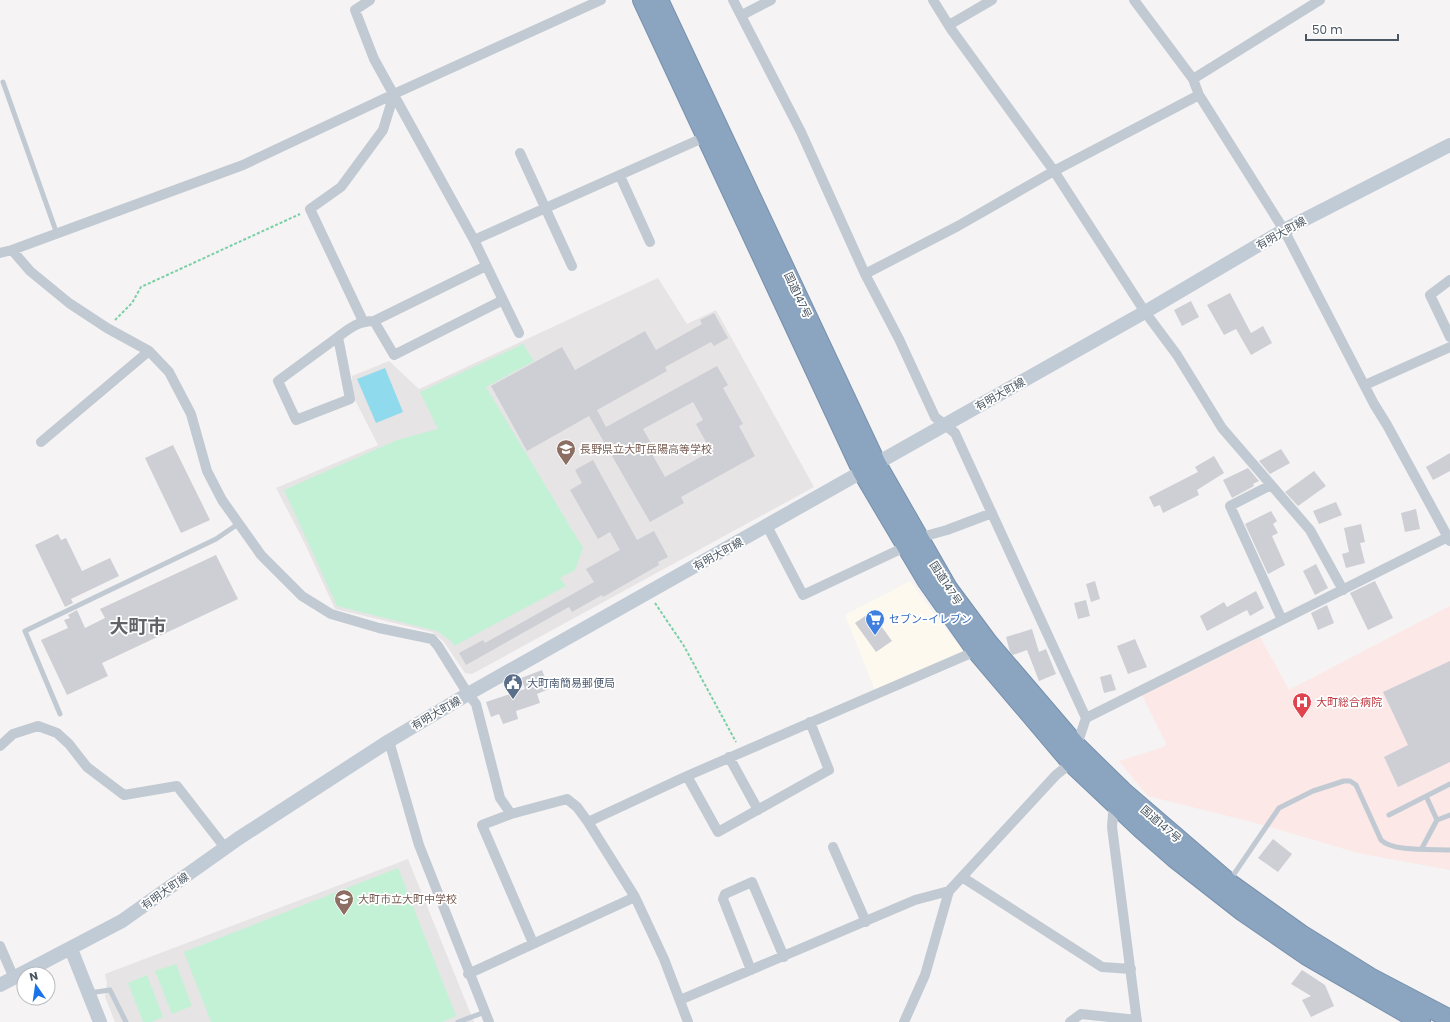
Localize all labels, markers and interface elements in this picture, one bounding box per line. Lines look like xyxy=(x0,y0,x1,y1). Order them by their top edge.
scale bar xyxy=(1306,16,1398,42)
text: 50 m xyxy=(1312,21,1343,38)
street label: 有明大町線 xyxy=(1253,213,1309,253)
street label: 国道147号 xyxy=(780,269,816,321)
street label: 有明大町線 xyxy=(972,374,1028,414)
school or university icon: 長野県立大町岳陽高等学校 xyxy=(555,438,577,466)
place label: 長野県立大町岳陽高等学校 xyxy=(580,441,712,457)
street label: 有明大町線 xyxy=(690,534,746,574)
street label: 国道147号 xyxy=(926,558,966,608)
supermarket icon: セブン-イレブン xyxy=(864,608,886,636)
place label: セブン-イレブン xyxy=(889,611,972,627)
district label: 大町市 xyxy=(109,613,167,640)
public building icon: 大町南簡易郵便局 xyxy=(502,672,524,700)
place label: 大町南簡易郵便局 xyxy=(527,675,615,691)
hospital icon: 大町総合病院 xyxy=(1291,691,1313,719)
street label: 有明大町線 xyxy=(408,692,464,734)
place label: 大町総合病院 xyxy=(1316,694,1382,710)
street label: 国道147号 xyxy=(1137,802,1185,846)
street label: 有明大町線 xyxy=(138,869,192,913)
school or university icon: 大町市立大町中学校 xyxy=(333,888,355,916)
place label: 大町市立大町中学校 xyxy=(358,891,457,907)
north arrow xyxy=(16,966,56,1006)
text: N xyxy=(28,968,40,985)

